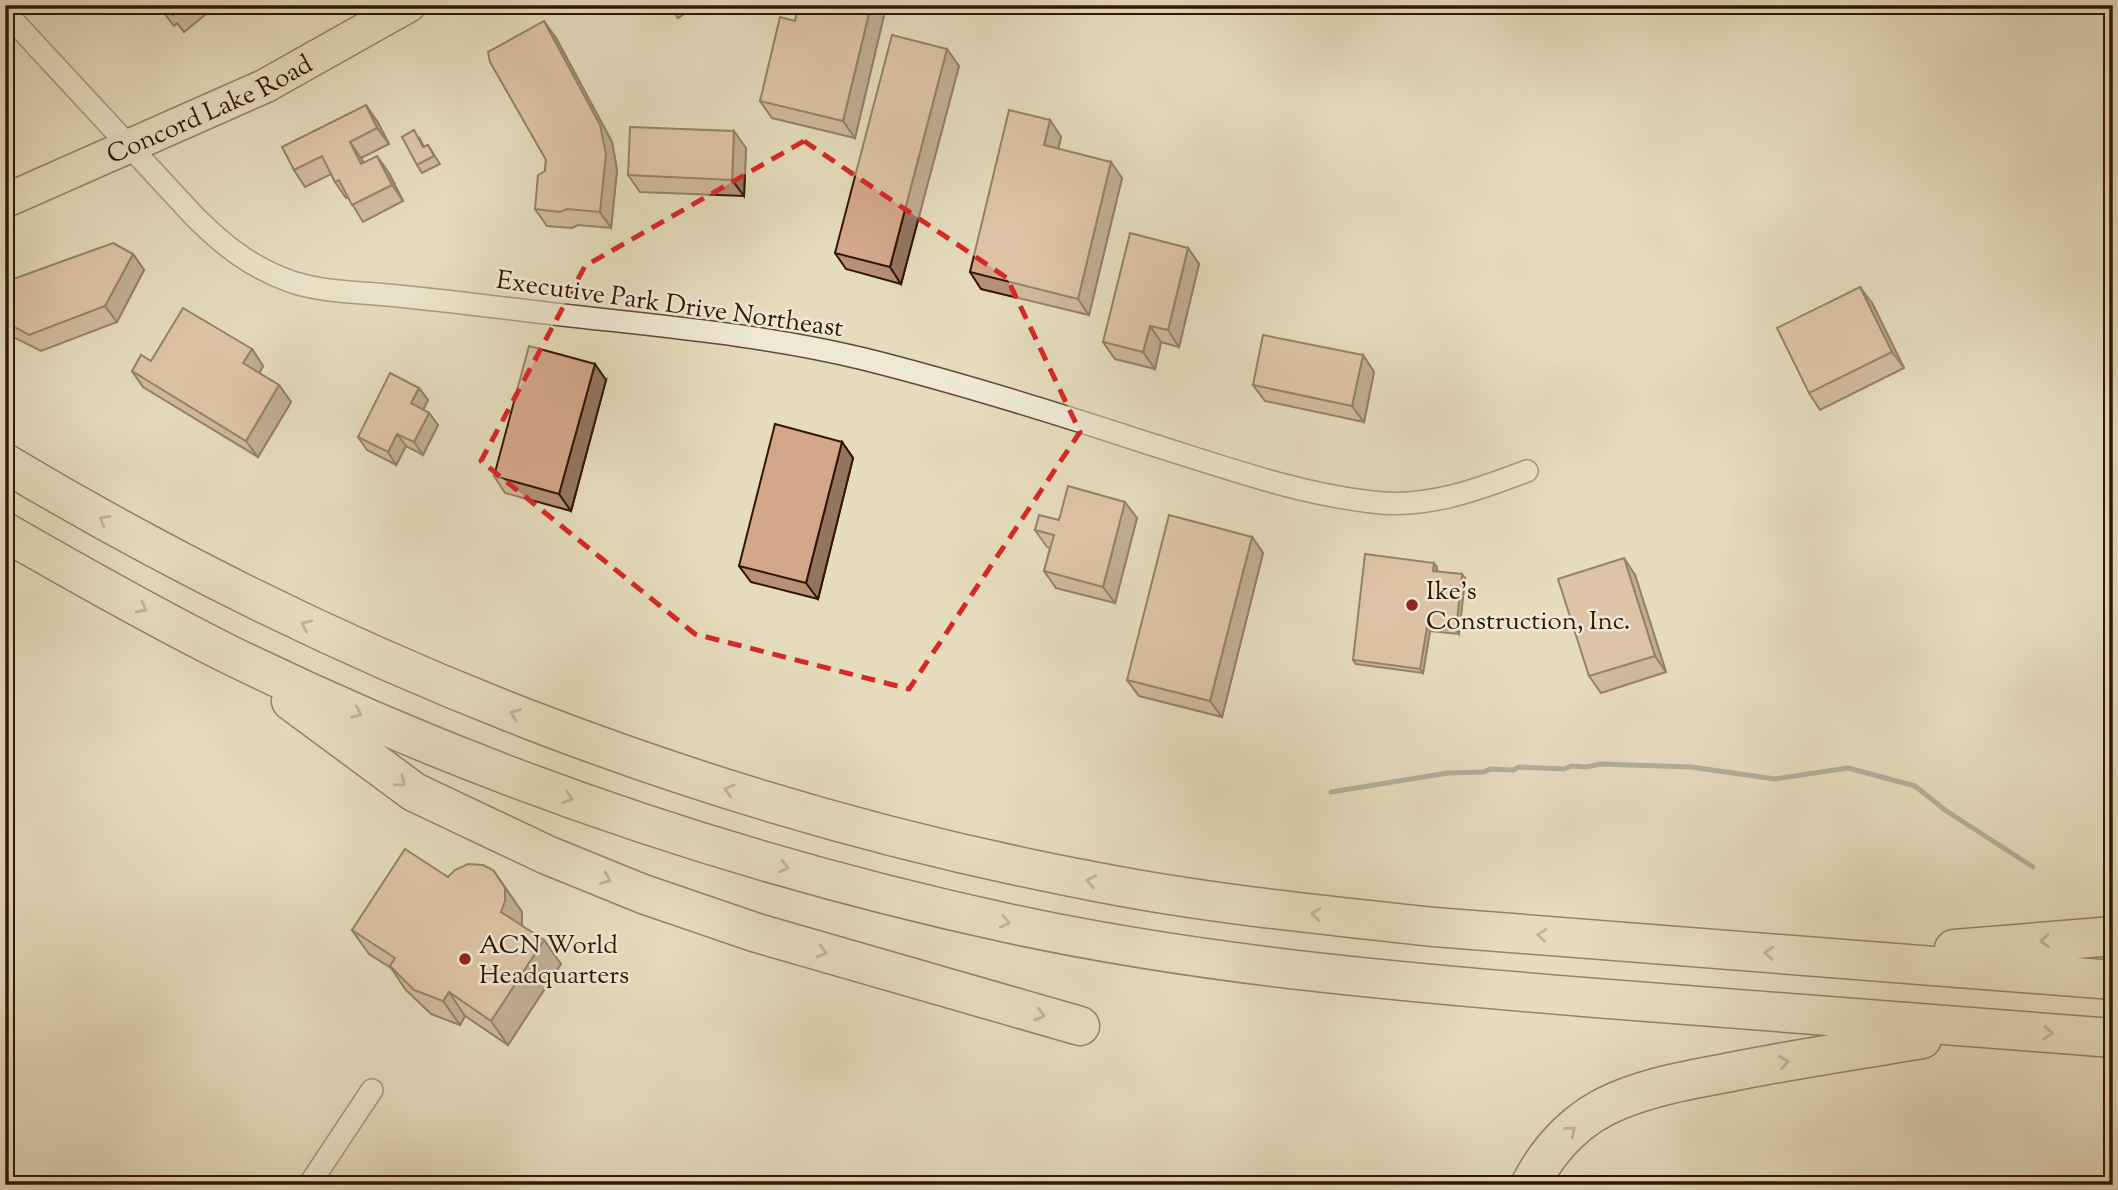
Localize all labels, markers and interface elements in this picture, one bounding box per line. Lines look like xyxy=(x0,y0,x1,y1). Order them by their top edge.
street label: Concord Lake Road xyxy=(101,47,320,175)
street label: Executive Park Drive Northeast xyxy=(494,263,846,348)
one-way arrow xyxy=(99,515,111,528)
place label: Ike's Construction, Inc. xyxy=(1426,574,1630,641)
marker: Ike's Construction, Inc. xyxy=(1404,597,1420,613)
one-way arrow xyxy=(135,600,147,614)
one-way arrow xyxy=(301,620,313,634)
one-way arrow xyxy=(350,705,362,719)
one-way arrow xyxy=(510,709,522,723)
one-way arrow xyxy=(393,774,406,786)
one-way arrow xyxy=(724,784,736,799)
one-way arrow xyxy=(561,790,573,804)
one-way arrow xyxy=(778,859,790,873)
one-way arrow xyxy=(600,870,612,884)
one-way arrow xyxy=(1085,874,1097,889)
one-way arrow xyxy=(1310,907,1322,922)
one-way arrow xyxy=(999,914,1011,928)
place label: ACN World Headquarters xyxy=(479,928,629,995)
one-way arrow xyxy=(1536,928,1547,943)
one-way arrow xyxy=(2039,933,2050,948)
one-way arrow xyxy=(815,943,827,958)
one-way arrow xyxy=(1763,946,1774,961)
marker: ACN World Headquarters xyxy=(457,951,473,967)
one-way arrow xyxy=(1034,1007,1046,1021)
one-way arrow xyxy=(2043,1025,2054,1040)
one-way arrow xyxy=(1778,1055,1790,1070)
one-way arrow xyxy=(1562,1127,1575,1139)

